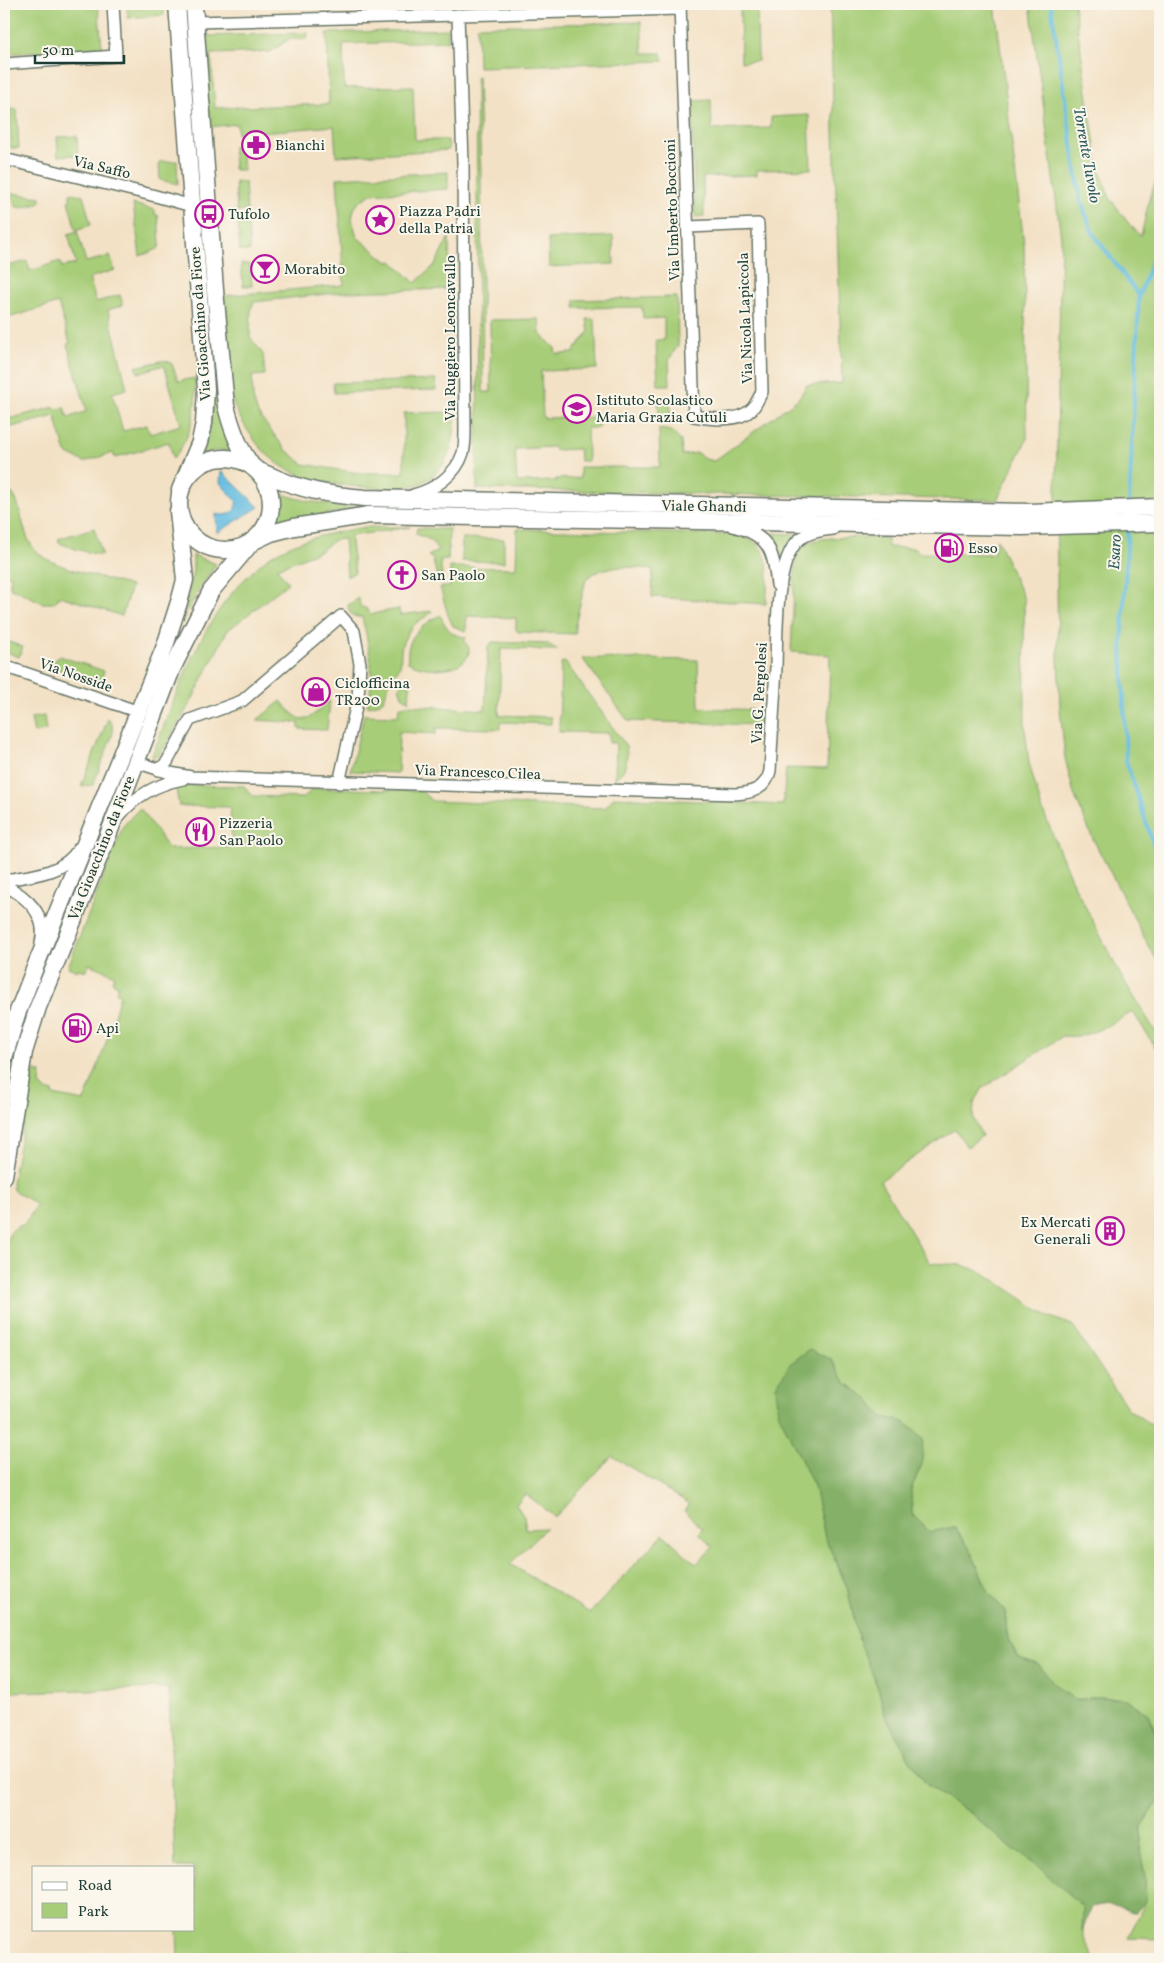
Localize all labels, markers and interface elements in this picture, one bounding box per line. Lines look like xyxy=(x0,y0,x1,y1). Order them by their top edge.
scale bar xyxy=(35,32,124,64)
text: 50 m xyxy=(42,41,74,62)
water label: Torrente Tuvolo xyxy=(1067,106,1105,206)
pharmacy icon: Bianchi xyxy=(241,130,271,160)
place label: Bianchi xyxy=(275,136,325,157)
street label: Via Umberto Boccioni xyxy=(661,138,686,281)
street label: Via Saffo xyxy=(71,152,132,185)
bus stop icon: Tufolo xyxy=(194,199,224,229)
place label: Piazza Padri della Patria xyxy=(399,202,481,240)
place label: Tufolo xyxy=(228,205,270,226)
place icon: Piazza Padri della Patria xyxy=(365,205,395,235)
street label: Via Gioacchino da Fiore xyxy=(186,246,217,402)
street label: Via Nicola Lapiccola xyxy=(734,252,759,384)
bar icon: Morabito xyxy=(250,254,280,284)
street label: Via Ruggiero Leoncavallo xyxy=(441,255,462,421)
place label: Morabito xyxy=(284,260,345,281)
place label: Istituto Scolastico Maria Grazia Cutuli xyxy=(596,391,727,429)
school or university icon: Istituto Scolastico Maria Grazia Cutuli xyxy=(562,394,592,424)
street label: Viale Ghandi xyxy=(661,496,747,519)
fuel station icon: Esso xyxy=(934,533,964,563)
water label: Esaro xyxy=(1104,533,1128,570)
place label: Esso xyxy=(968,539,998,560)
church icon: San Paolo xyxy=(387,560,417,590)
place label: San Paolo xyxy=(421,566,485,587)
street label: Via G. Pergolesi xyxy=(747,642,774,744)
street label: Via Nosside xyxy=(36,654,115,699)
place label: Ciclofficina TR200 xyxy=(335,674,410,712)
shop icon: Ciclofficina TR200 xyxy=(301,677,331,707)
street label: Via Francesco Cilea xyxy=(414,761,542,786)
street label: Via Gioacchino da Fiore xyxy=(64,773,141,924)
place label: Pizzeria San Paolo xyxy=(219,814,283,852)
restaurant icon: Pizzeria San Paolo xyxy=(185,817,215,847)
fuel station icon: Api xyxy=(62,1013,92,1043)
place label: Api xyxy=(96,1019,119,1040)
place label: Ex Mercati Generali xyxy=(1020,1213,1091,1251)
building icon: Ex Mercati Generali xyxy=(1095,1216,1125,1246)
legend xyxy=(32,1866,195,1930)
text: Road xyxy=(78,1876,112,1897)
text: Park xyxy=(78,1902,109,1923)

